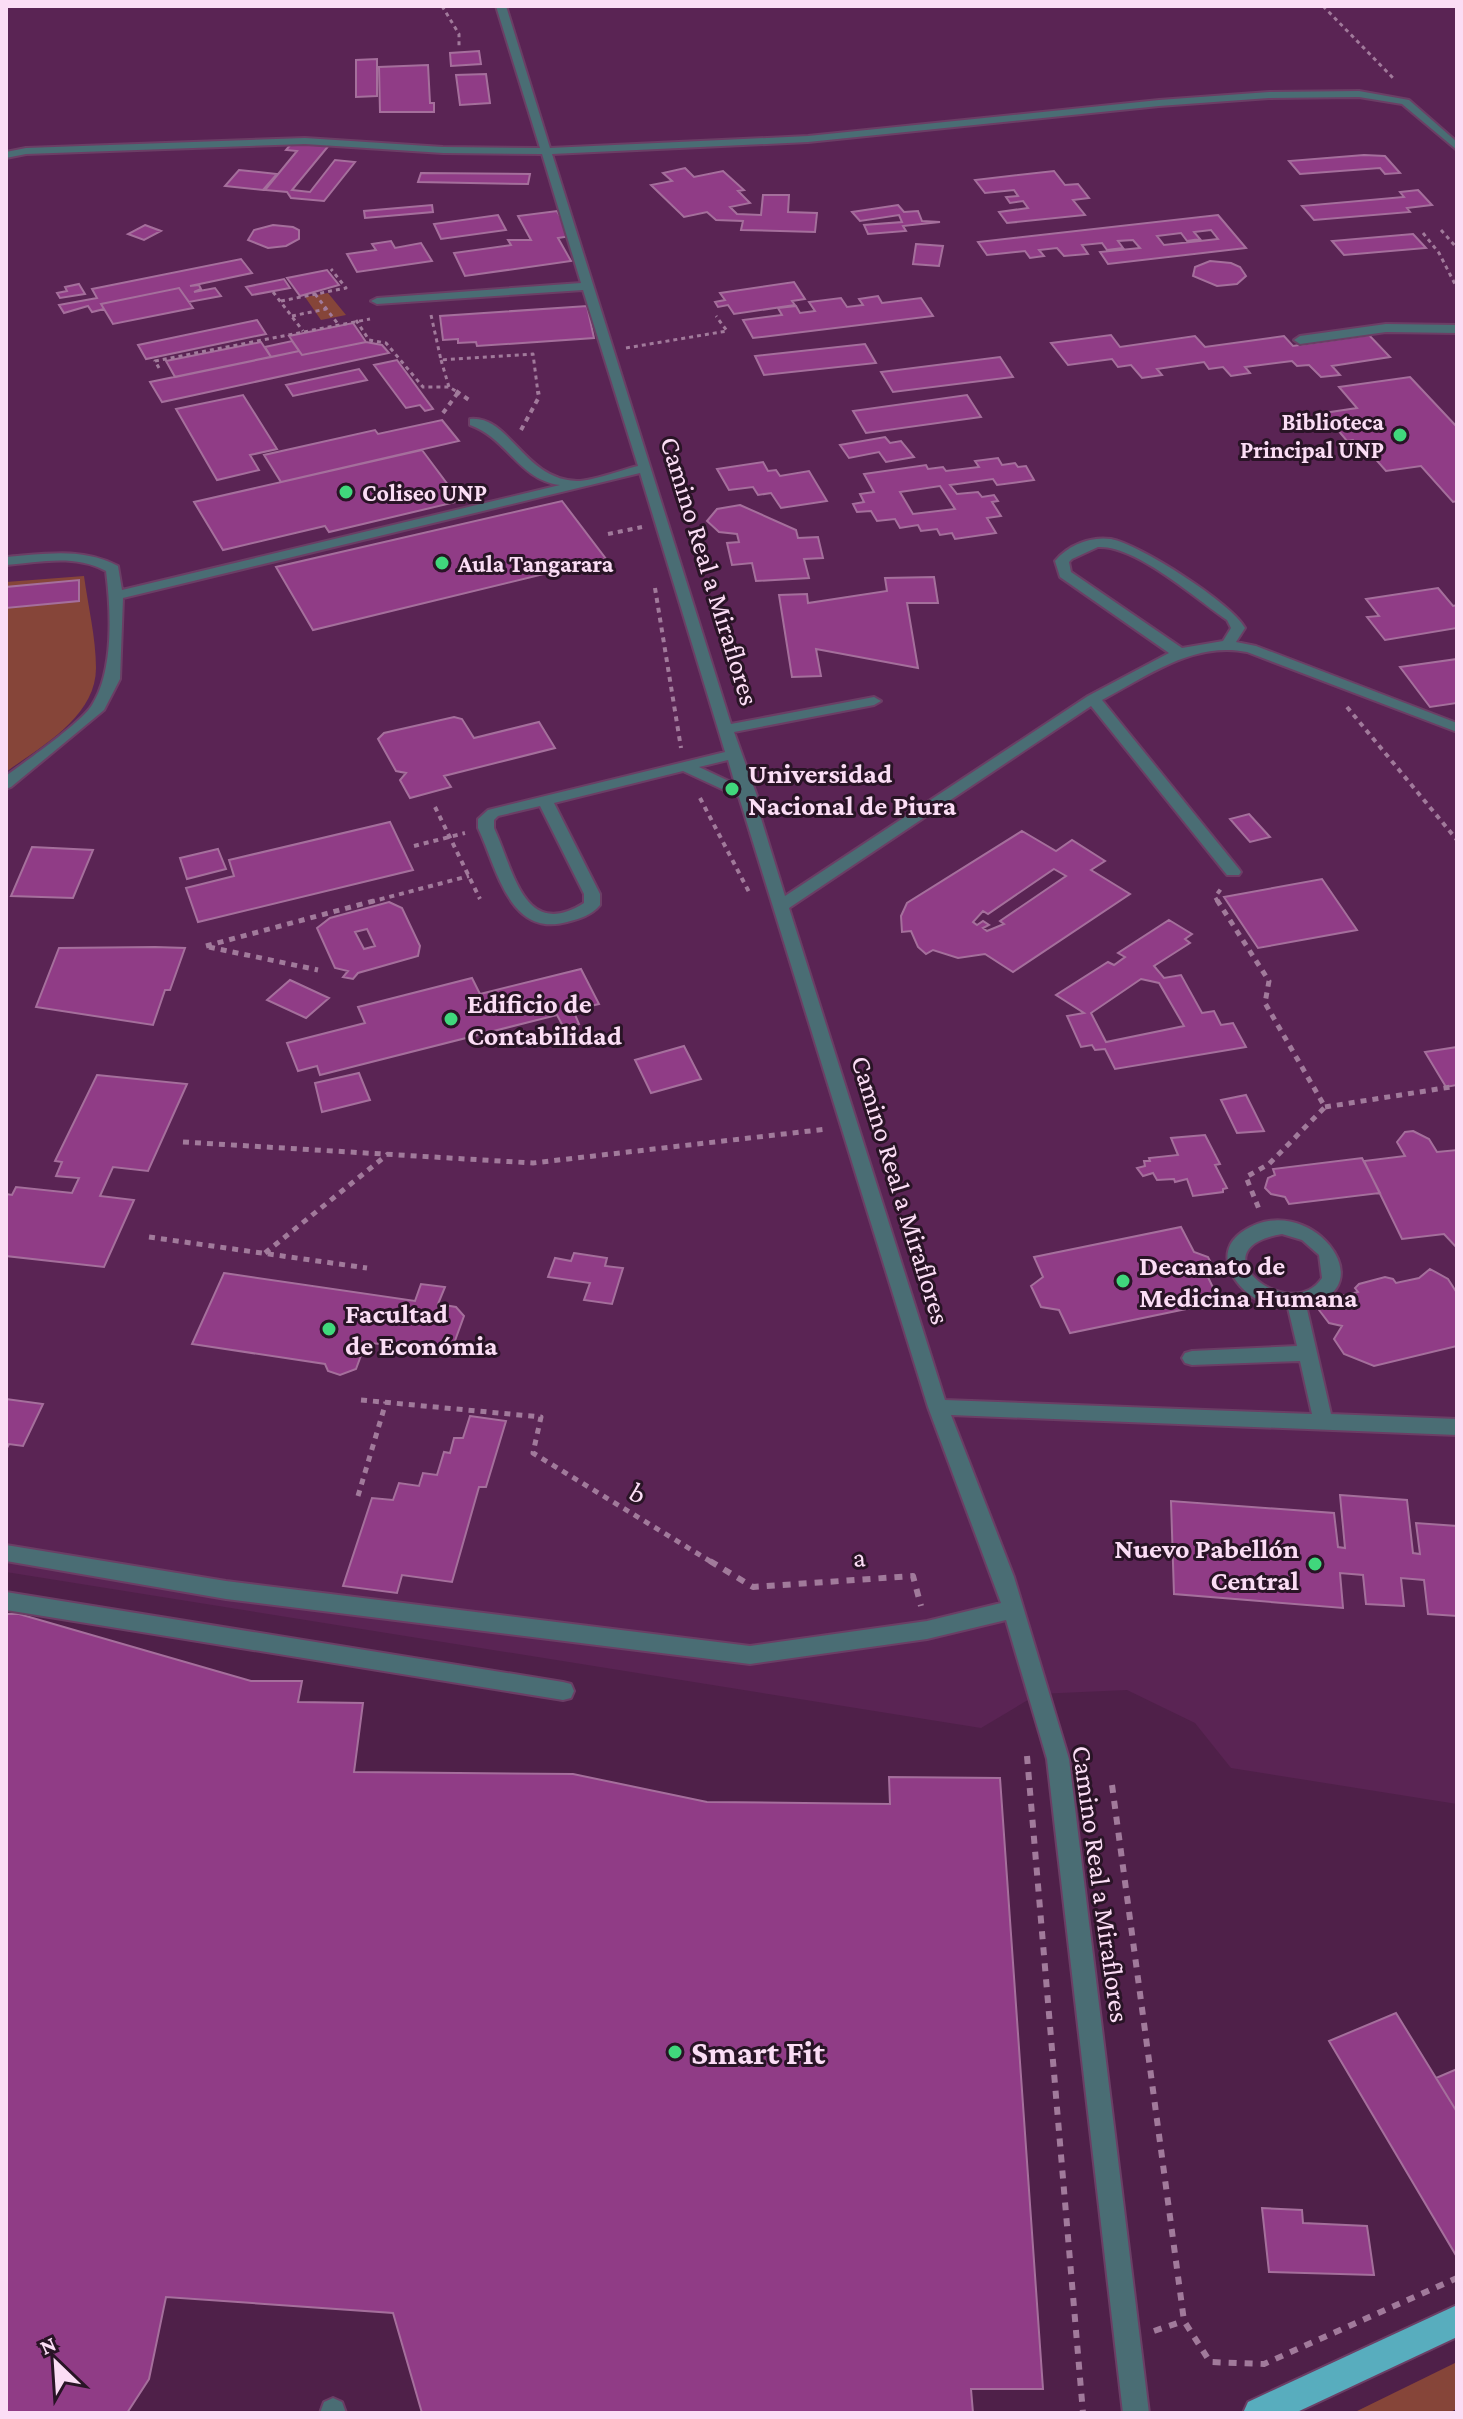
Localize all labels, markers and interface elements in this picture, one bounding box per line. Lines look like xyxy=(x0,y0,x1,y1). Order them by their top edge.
place label: Biblioteca Principal UNP xyxy=(1240,408,1384,463)
marker: Biblioteca Principal UNP xyxy=(1391,426,1409,444)
street label: Camino Real a Miraflores xyxy=(654,433,766,709)
place label: Coliseo UNP xyxy=(362,479,487,506)
marker: Coliseo UNP xyxy=(337,483,355,501)
place label: Aula Tangarara xyxy=(457,550,614,577)
marker: Aula Tangarara xyxy=(433,554,451,572)
place label: Universidad Nacional de Piura xyxy=(748,758,957,821)
marker: Universidad Nacional de Piura xyxy=(723,780,741,798)
place label: Edificio de Contabilidad xyxy=(467,988,623,1051)
marker: Edificio de Contabilidad xyxy=(442,1010,460,1028)
street label: Camino Real a Miraflores xyxy=(845,1052,957,1328)
place label: Decanato de Medicina Humana xyxy=(1139,1250,1358,1313)
marker: Decanato de Medicina Humana xyxy=(1114,1272,1132,1290)
place label: Facultad de Económia xyxy=(345,1298,498,1361)
marker: Facultad de Económia xyxy=(320,1320,338,1338)
street label: b xyxy=(624,1476,652,1510)
place label: Nuevo Pabellón Central xyxy=(1114,1533,1299,1596)
street label: a xyxy=(851,1541,867,1573)
marker: Nuevo Pabellón Central xyxy=(1306,1555,1324,1573)
street label: Camino Real a Miraflores xyxy=(1066,1744,1136,2024)
place label: Smart Fit xyxy=(691,2034,826,2071)
marker: Smart Fit xyxy=(666,2043,684,2061)
north arrow xyxy=(16,2323,96,2403)
text: N xyxy=(36,2331,60,2360)

